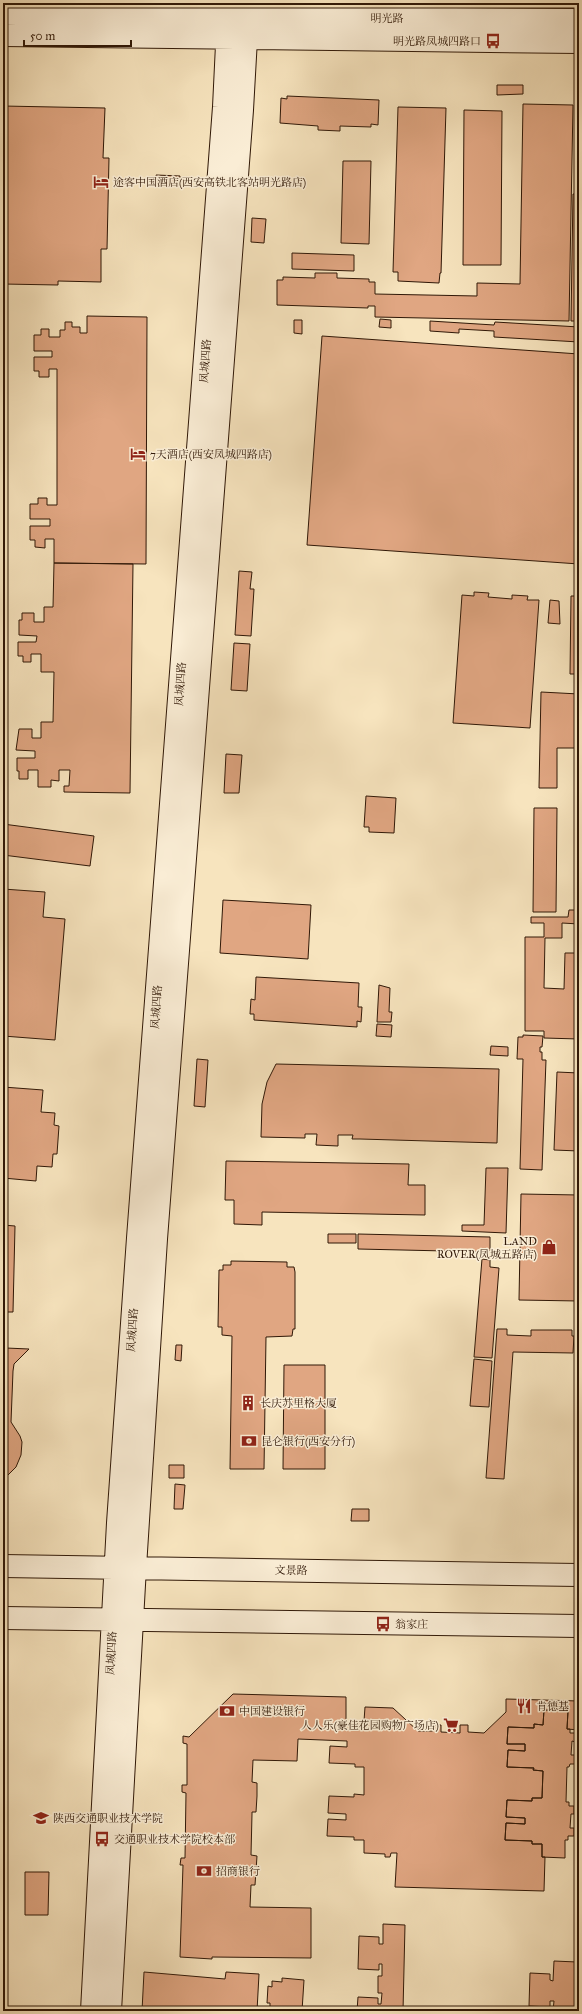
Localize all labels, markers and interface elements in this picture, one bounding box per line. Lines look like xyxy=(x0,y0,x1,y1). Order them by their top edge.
street label: 明光路 xyxy=(371,12,404,25)
scale bar xyxy=(24,22,131,48)
text: 50 m xyxy=(30,29,55,43)
bus stop icon: 明光路凤城四路口 xyxy=(484,32,502,50)
place label: 明光路凤城四路口 xyxy=(393,35,481,48)
hotel icon: 途客中国酒店(西安高铁北客站明光路店) xyxy=(92,173,110,191)
place label: 途客中国酒店(西安高铁北客站明光路店) xyxy=(113,176,306,189)
street label: 凤城四路 xyxy=(197,339,214,383)
hotel icon: 7天酒店(西安凤城四路店) xyxy=(129,445,147,463)
place label: 7天酒店(西安凤城四路店) xyxy=(150,448,272,461)
street label: 凤城四路 xyxy=(172,662,189,706)
street label: 凤城四路 xyxy=(148,985,165,1029)
place label: LAND ROVER(凤城五路店) xyxy=(437,1235,537,1261)
shop icon: LAND ROVER(凤城五路店) xyxy=(540,1238,558,1256)
street label: 凤城四路 xyxy=(124,1308,141,1352)
building icon: 长庆苏里格大厦 xyxy=(239,1394,257,1412)
place label: 长庆苏里格大厦 xyxy=(260,1397,337,1410)
bank icon: 昆仑银行(西安分行) xyxy=(240,1432,258,1450)
place label: 昆仑银行(西安分行) xyxy=(261,1435,355,1448)
street label: 文景路 xyxy=(274,1564,308,1577)
bus stop icon: 翁家庄 xyxy=(374,1615,392,1633)
place label: 翁家庄 xyxy=(395,1618,428,1631)
street label: 凤城四路 xyxy=(104,1631,119,1675)
restaurant icon: 肯德基 xyxy=(515,1697,533,1715)
place label: 肯德基 xyxy=(536,1700,569,1713)
bank icon: 中国建设银行 xyxy=(218,1702,236,1720)
place label: 中国建设银行 xyxy=(239,1705,305,1718)
supermarket icon: 人人乐(豪佳花园购物广场店) xyxy=(442,1716,460,1734)
place label: 人人乐(豪佳花园购物广场店) xyxy=(301,1719,439,1732)
school or university icon: 陕西交通职业技术学院 xyxy=(32,1809,50,1827)
place label: 陕西交通职业技术学院 xyxy=(53,1812,163,1825)
bus stop icon: 交通职业技术学院校本部 xyxy=(93,1830,111,1848)
place label: 交通职业技术学院校本部 xyxy=(114,1833,236,1846)
bank icon: 招商银行 xyxy=(195,1862,213,1880)
place label: 招商银行 xyxy=(216,1865,260,1878)

